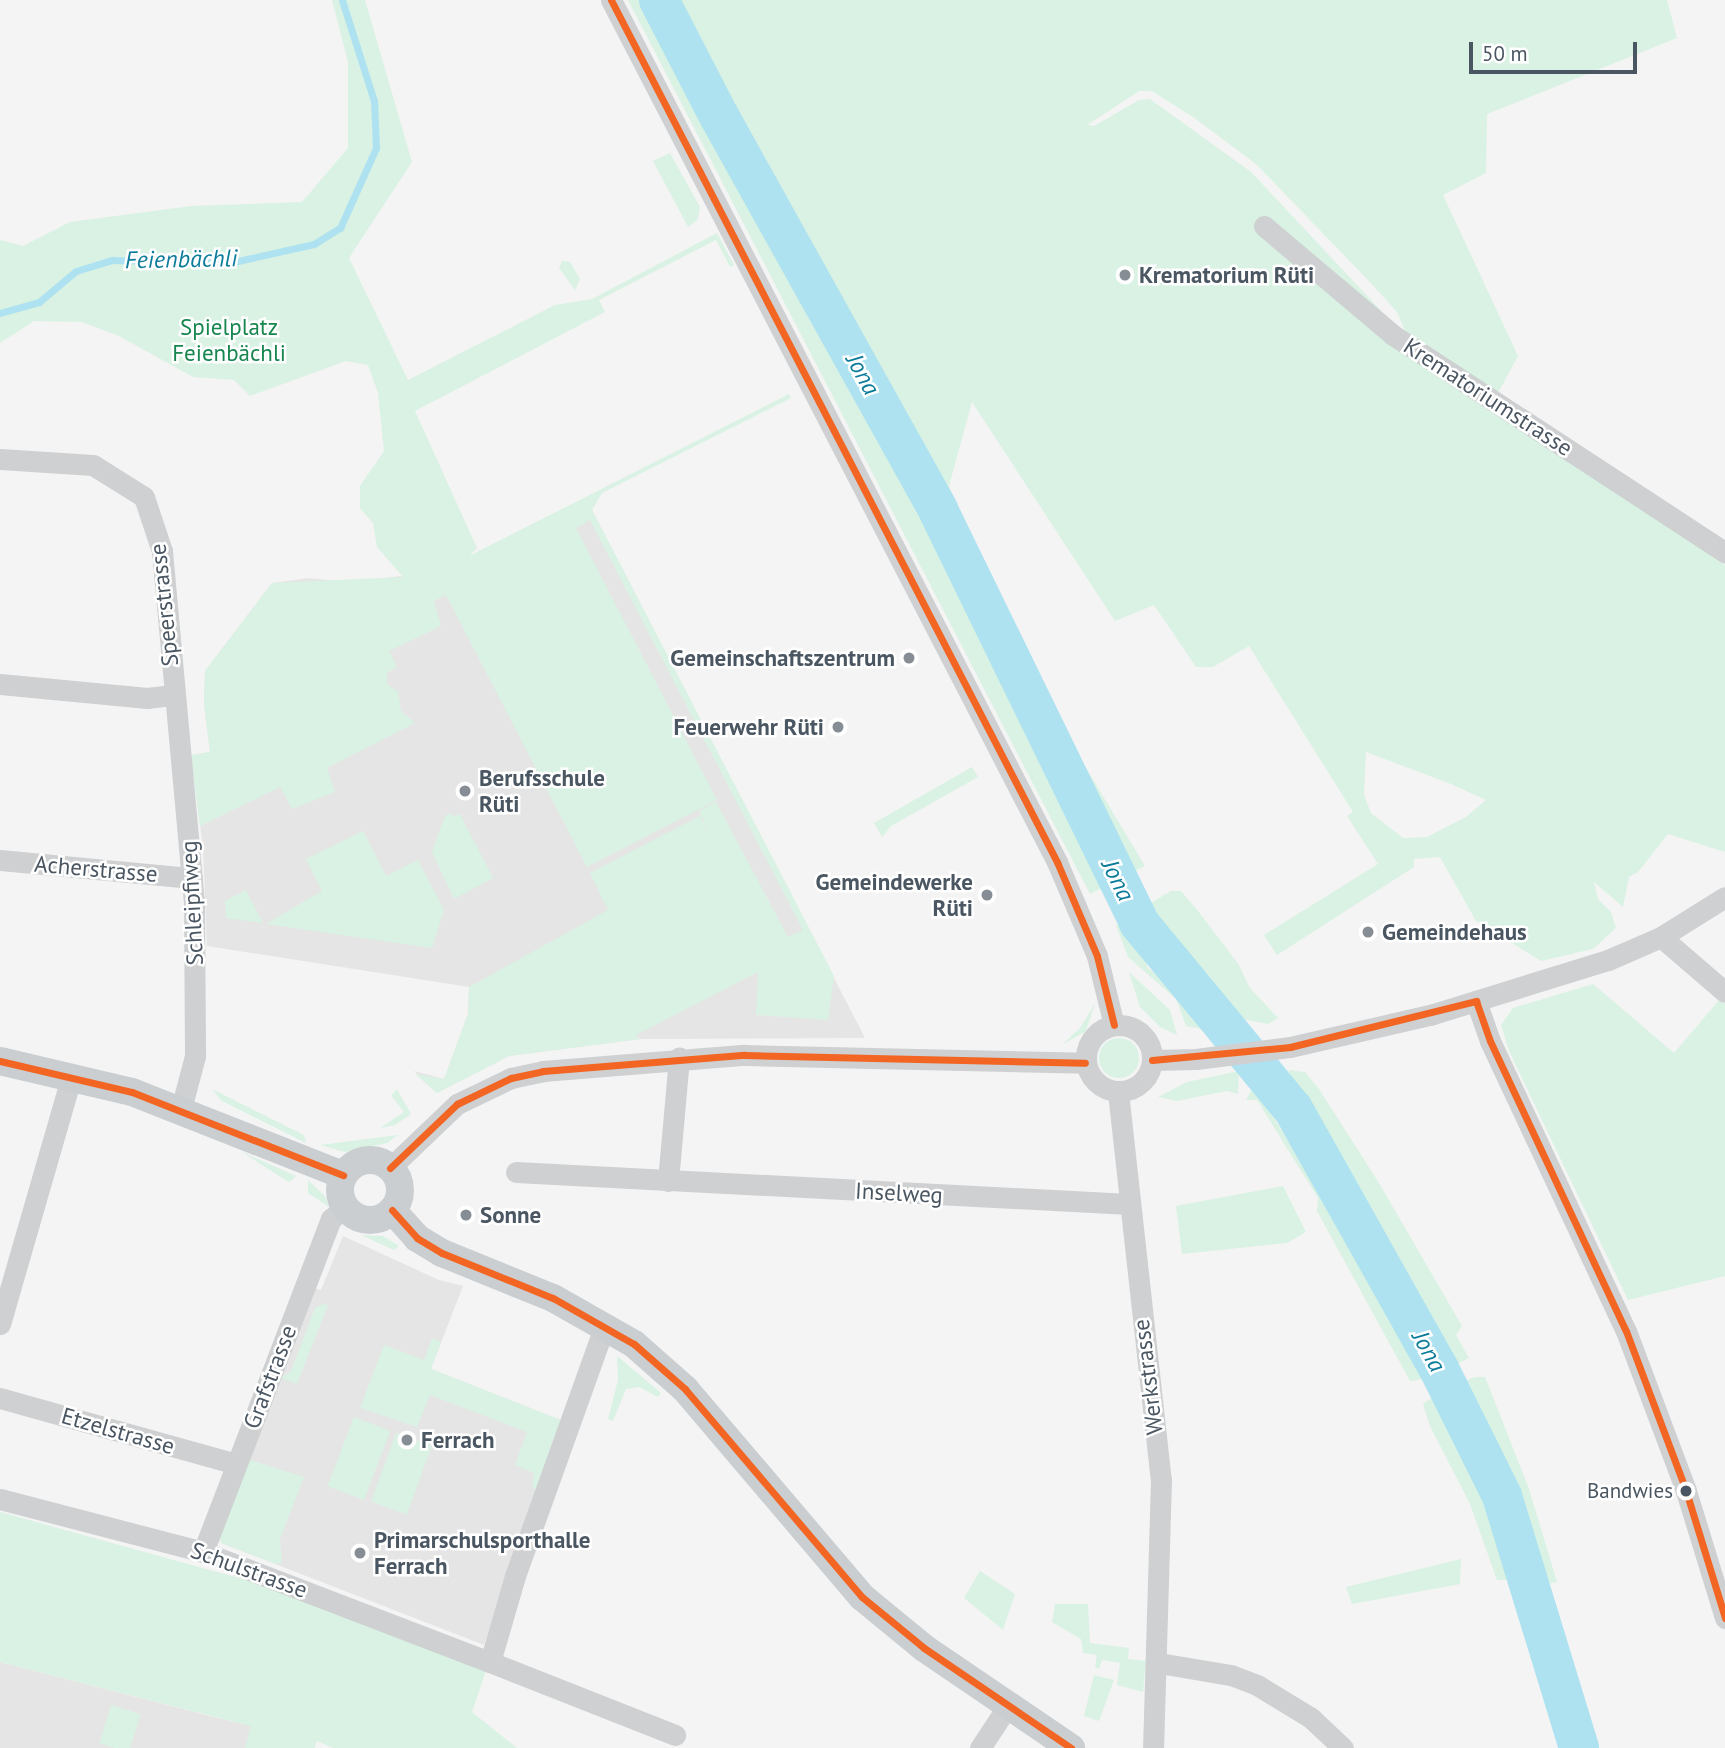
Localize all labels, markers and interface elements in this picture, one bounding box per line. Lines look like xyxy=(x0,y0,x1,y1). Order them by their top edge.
scale bar xyxy=(1473,28,1641,72)
text: 50 m xyxy=(1482,40,1528,67)
water label: Feienbächli xyxy=(125,244,237,274)
place label: Krematorium Rüti xyxy=(1139,261,1314,289)
marker: Krematorium Rüti xyxy=(1117,267,1133,283)
park label: Spielplatz Feienbächli xyxy=(172,313,286,367)
street label: Krematoriumstrasse xyxy=(1398,332,1578,462)
water label: Jona xyxy=(840,348,886,400)
street label: Speerstrasse xyxy=(144,542,184,668)
place label: Gemeinschaftszentrum xyxy=(670,644,895,672)
marker: Gemeinschaftszentrum xyxy=(901,650,917,666)
place label: Feuerwehr Rüti xyxy=(674,713,824,741)
marker: Feuerwehr Rüti xyxy=(830,719,846,735)
place label: Berufsschule Rüti xyxy=(479,764,605,818)
marker: Berufsschule Rüti xyxy=(457,783,473,799)
street label: Schleipfiweg xyxy=(175,840,209,966)
street label: Acherstrasse xyxy=(33,850,159,888)
water label: Jona xyxy=(1096,854,1140,906)
place label: Gemeindewerke Rüti xyxy=(816,868,973,922)
marker: Gemeindewerke Rüti xyxy=(979,887,995,903)
place label: Gemeindehaus xyxy=(1382,918,1527,946)
marker: Gemeindehaus xyxy=(1360,924,1376,940)
street label: Inselweg xyxy=(854,1177,944,1209)
place label: Sonne xyxy=(480,1201,541,1229)
marker: Sonne xyxy=(458,1207,474,1223)
street label: Werkstrasse xyxy=(1127,1318,1169,1436)
street label: Grafstrasse xyxy=(238,1321,302,1433)
water label: Jona xyxy=(1406,1325,1452,1377)
street label: Etzelstrasse xyxy=(58,1402,178,1460)
place label: Ferrach xyxy=(421,1426,494,1454)
marker: Ferrach xyxy=(399,1432,415,1448)
place label: Bandwies xyxy=(1587,1478,1673,1504)
marker: Bandwies xyxy=(1679,1484,1693,1498)
place label: Primarschulsporthalle Ferrach xyxy=(374,1526,590,1580)
street label: Schulstrasse xyxy=(187,1536,311,1604)
marker: Primarschulsporthalle Ferrach xyxy=(352,1545,368,1561)

